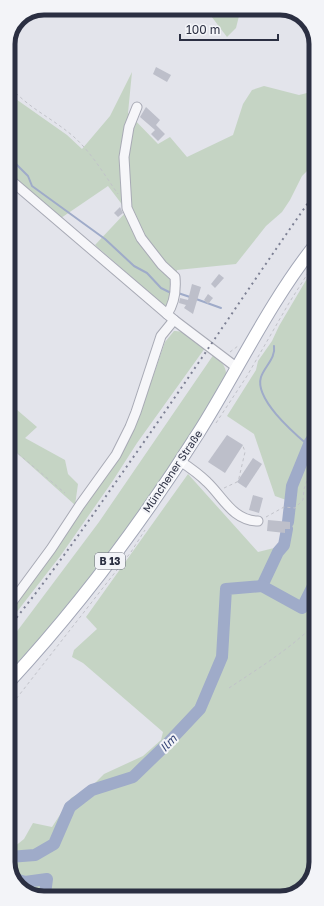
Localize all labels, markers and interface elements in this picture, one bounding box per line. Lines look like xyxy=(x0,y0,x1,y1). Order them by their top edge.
scale bar xyxy=(180,16,278,42)
text: 100 m xyxy=(186,22,220,37)
street label: Münchener Straße xyxy=(140,427,204,515)
road number: B 13 xyxy=(95,553,125,569)
water label: Ilm xyxy=(156,730,181,755)

